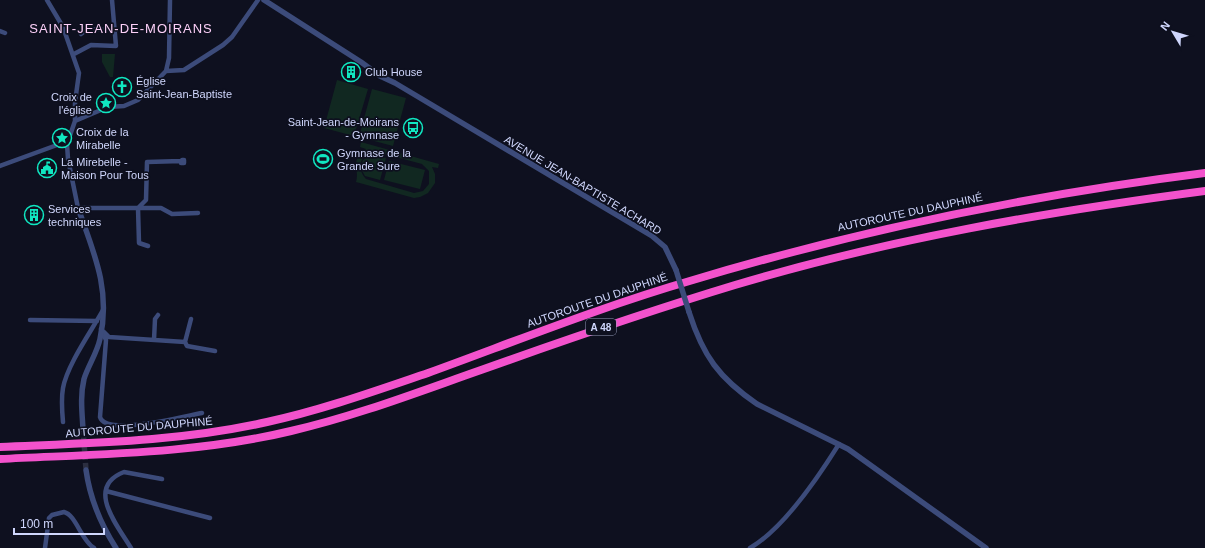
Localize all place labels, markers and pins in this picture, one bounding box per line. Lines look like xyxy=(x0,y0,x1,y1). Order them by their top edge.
building icon: Club House xyxy=(340,61,362,83)
place label: Club House xyxy=(365,66,422,78)
place label: Église Saint-Jean-Baptiste xyxy=(136,75,232,100)
church icon: Église Saint-Jean-Baptiste xyxy=(111,76,133,98)
place label: Croix de l'église xyxy=(51,91,92,116)
place icon: Croix de l'église xyxy=(95,92,117,114)
place label: Saint-Jean-de-Moirans - Gymnase xyxy=(288,116,399,141)
bus stop icon: Saint-Jean-de-Moirans - Gymnase xyxy=(402,117,424,139)
place label: Croix de la Mirabelle xyxy=(76,126,129,151)
place icon: Croix de la Mirabelle xyxy=(51,127,73,149)
place label: Gymnase de la Grande Sure xyxy=(337,147,412,172)
sports icon: Gymnase de la Grande Sure xyxy=(312,148,334,170)
place label: La Mirebelle - Maison Pour Tous xyxy=(61,156,149,181)
public building icon: La Mirebelle - Maison Pour Tous xyxy=(36,157,58,179)
place label: Services techniques xyxy=(48,203,102,228)
building icon: Services techniques xyxy=(23,204,45,226)

